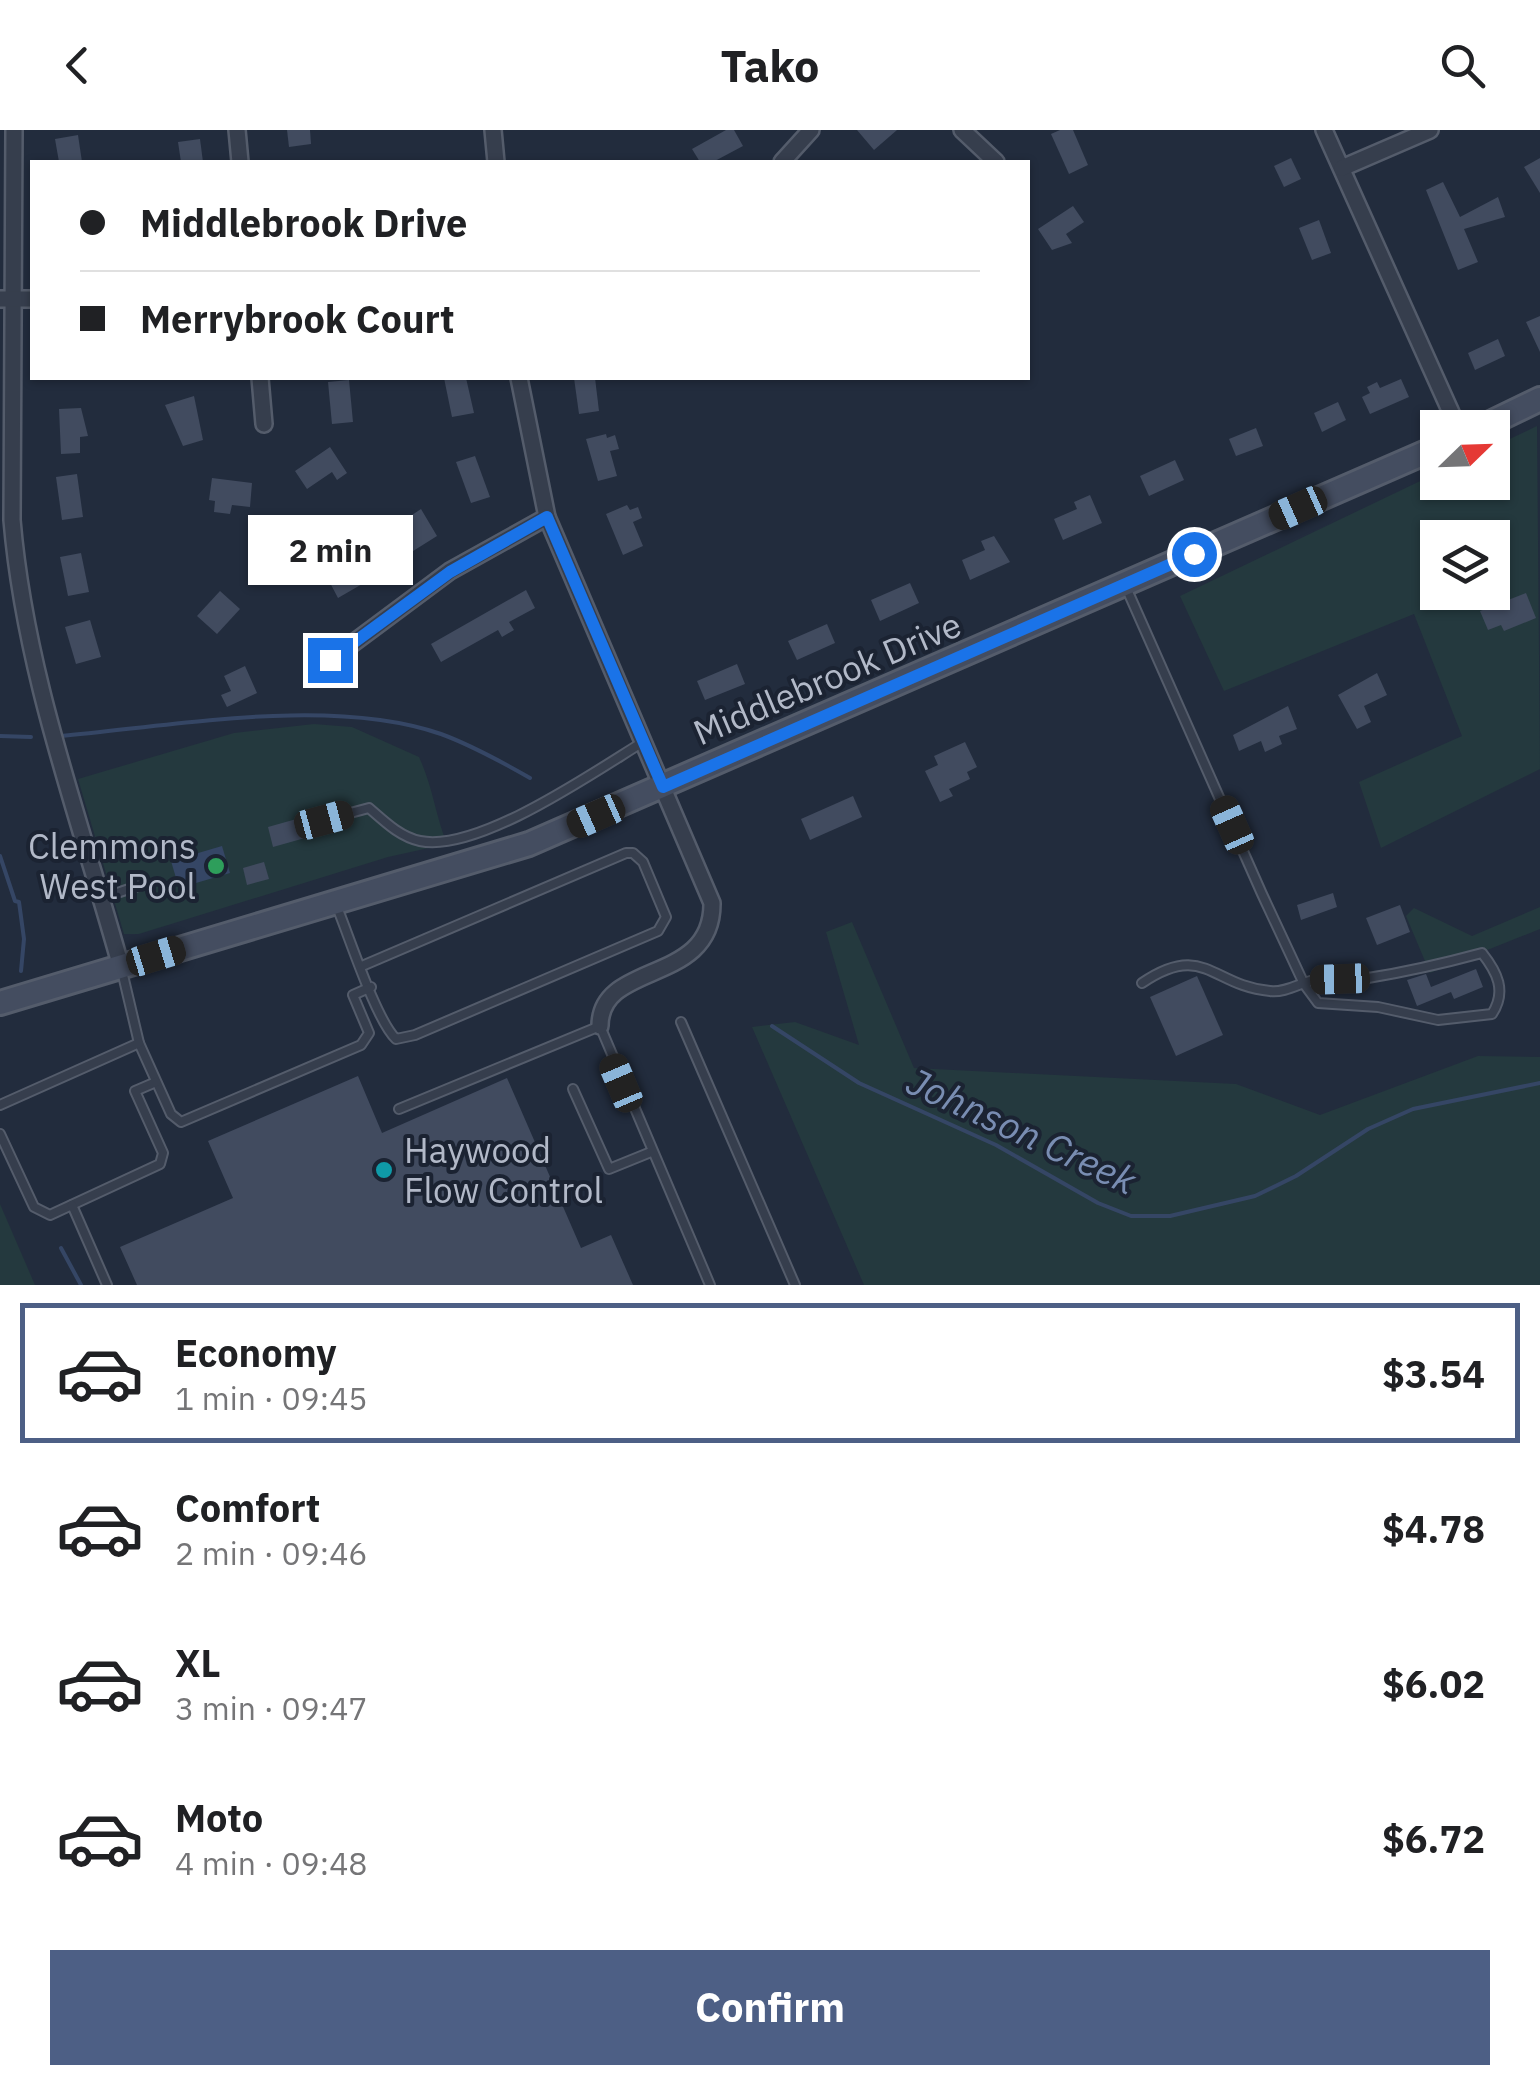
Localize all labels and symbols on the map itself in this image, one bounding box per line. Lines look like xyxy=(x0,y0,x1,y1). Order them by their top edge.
north arrow xyxy=(1420,410,1510,500)
car xyxy=(1264,482,1332,534)
callout: 2 min xyxy=(248,515,412,585)
route start xyxy=(1172,532,1217,577)
street label: Middlebrook Drive xyxy=(686,601,968,755)
route end xyxy=(308,638,353,683)
car xyxy=(562,790,630,842)
car xyxy=(1206,791,1258,859)
car xyxy=(291,798,357,842)
place label: Clemmons West Pool xyxy=(28,823,196,909)
marker: Clemmons West Pool xyxy=(205,855,227,877)
car xyxy=(123,933,189,979)
car xyxy=(1309,963,1371,995)
car xyxy=(595,1050,647,1116)
water label: Johnson Creek xyxy=(900,1056,1145,1205)
place label: Haywood Flow Control xyxy=(404,1127,603,1213)
marker: Haywood Flow Control xyxy=(373,1159,395,1181)

